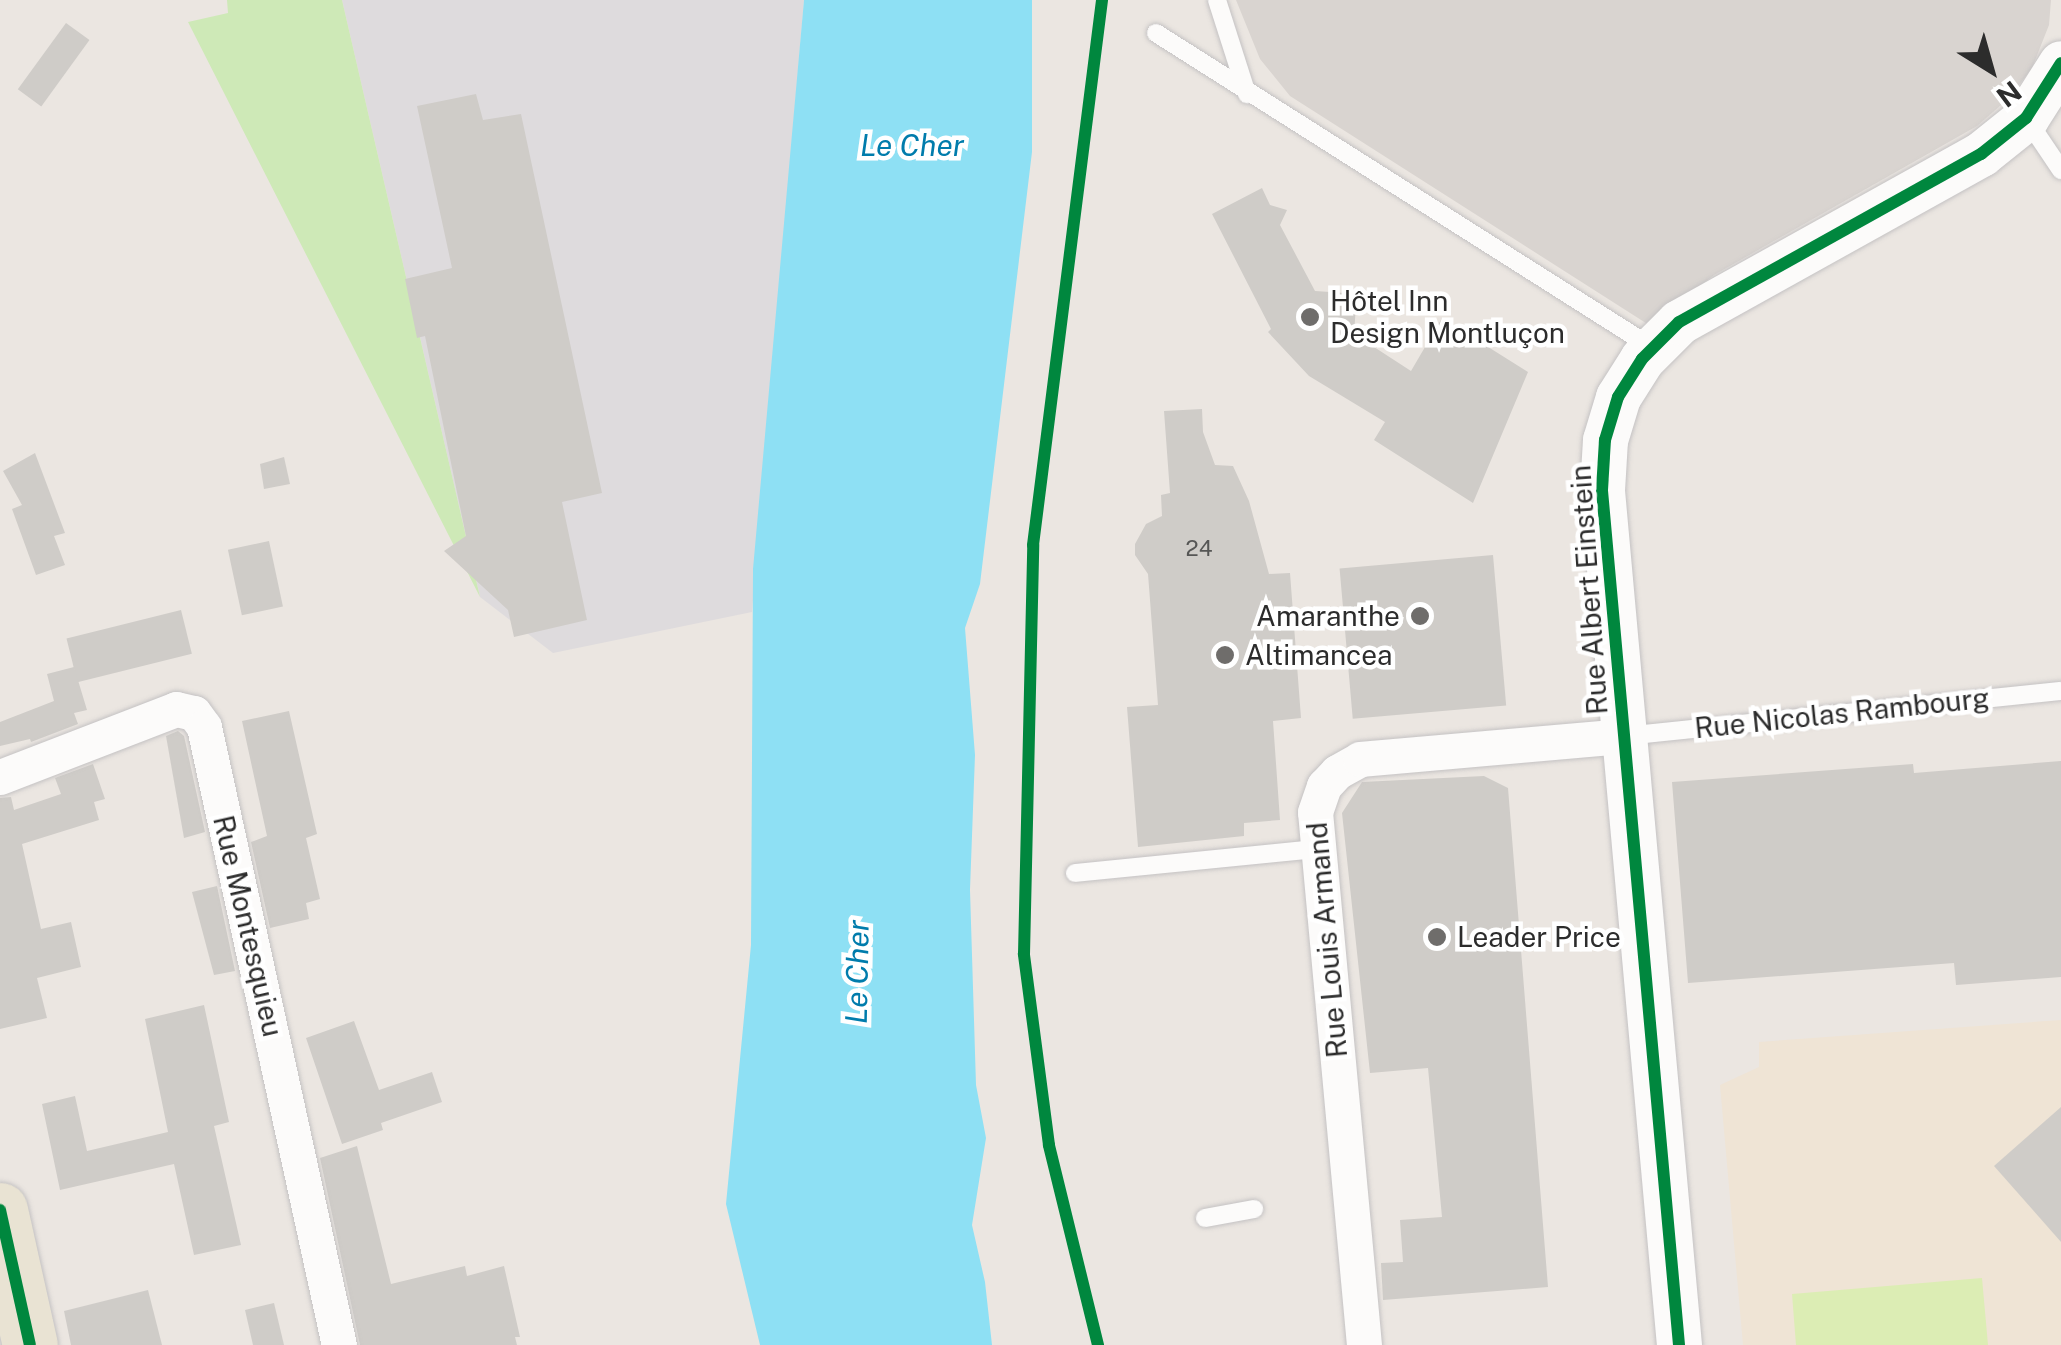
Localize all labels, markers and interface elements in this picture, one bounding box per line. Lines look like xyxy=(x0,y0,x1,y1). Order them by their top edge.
north arrow xyxy=(1941,20,2041,120)
text: N xyxy=(1991,75,2028,114)
water label: Le Cher xyxy=(860,127,964,163)
place label: Hôtel Inn Design Montluçon xyxy=(1330,284,1565,350)
marker: Hôtel Inn Design Montluçon xyxy=(1299,306,1321,328)
street label: Rue Albert Einstein xyxy=(1564,464,1614,716)
house number: 24 xyxy=(1186,536,1212,562)
place label: Amaranthe xyxy=(1256,599,1400,633)
marker: Amaranthe xyxy=(1409,605,1431,627)
place label: Altimancea xyxy=(1245,638,1392,672)
marker: Altimancea xyxy=(1214,644,1236,666)
street label: Rue Nicolas Rambourg xyxy=(1693,681,1991,745)
street label: Rue Montesquieu xyxy=(206,812,290,1040)
street label: Rue Louis Armand xyxy=(1300,821,1354,1059)
water label: Le Cher xyxy=(838,920,876,1024)
place label: Leader Price xyxy=(1457,920,1621,954)
marker: Leader Price xyxy=(1426,926,1448,948)

